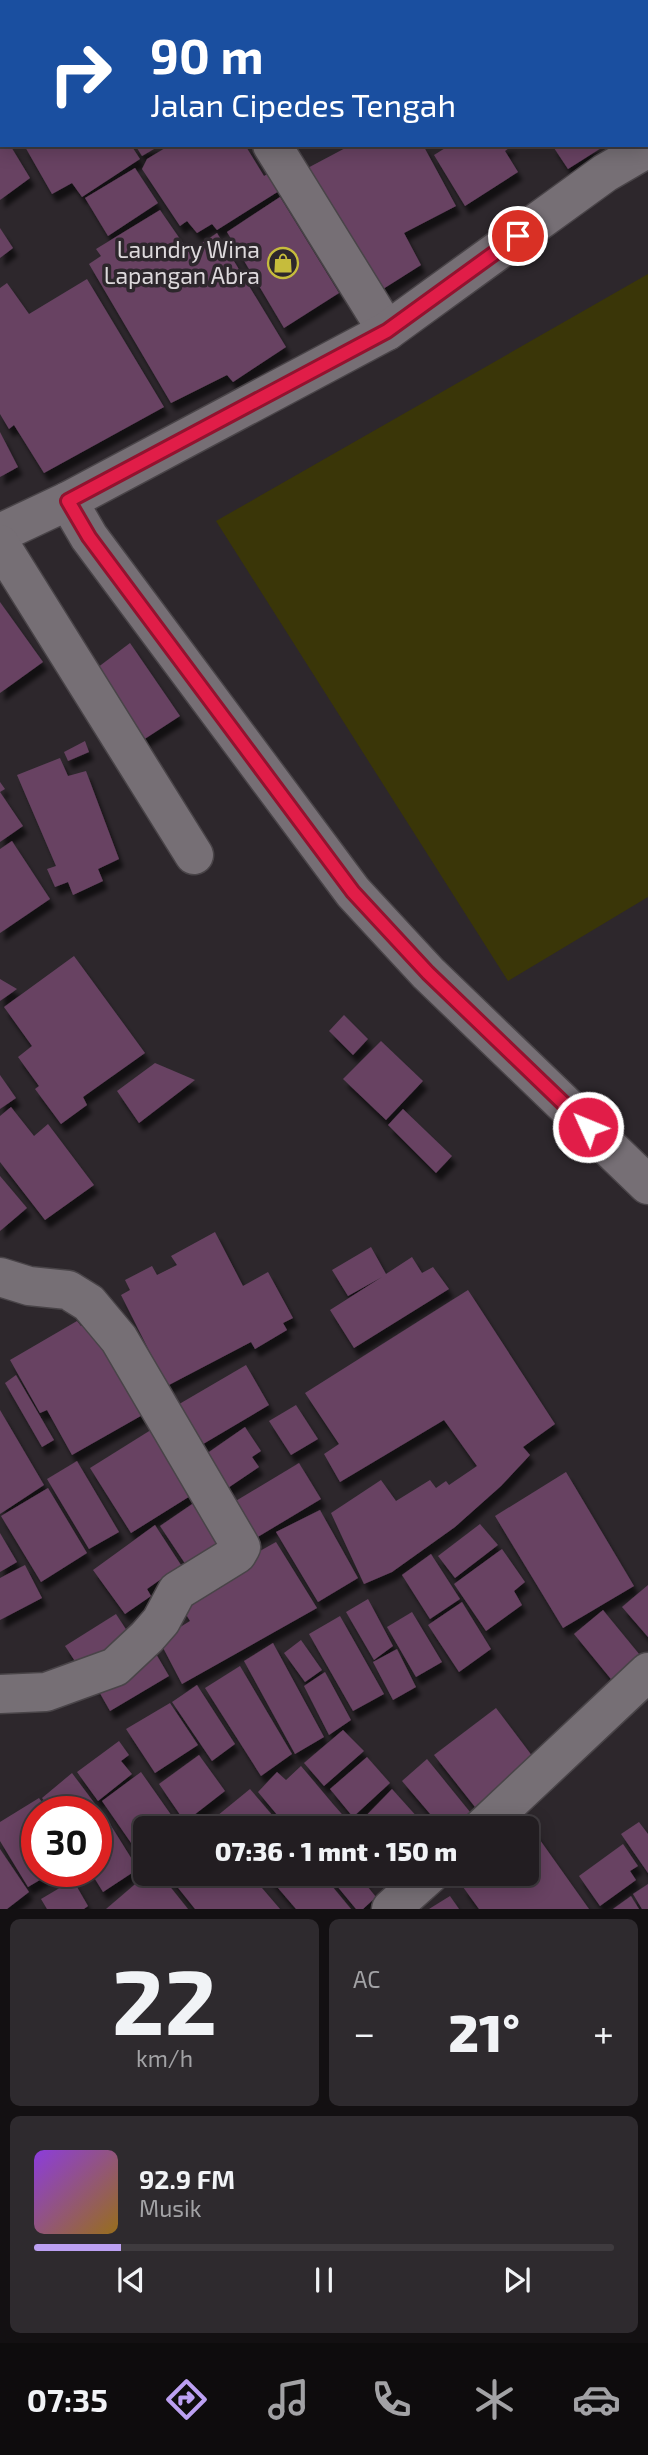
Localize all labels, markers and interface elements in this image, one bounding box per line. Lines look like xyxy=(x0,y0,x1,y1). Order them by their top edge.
text: 90 m xyxy=(150,25,264,84)
icon: right xyxy=(35,28,126,119)
text: Jalan Cipedes Tengah xyxy=(150,85,456,123)
pin xyxy=(488,206,548,266)
icon: arrive xyxy=(499,217,537,255)
place label: Laundry Wina Lapangan Abra xyxy=(104,235,260,289)
shop icon: Laundry Wina Lapangan Abra xyxy=(266,246,300,280)
position arrow xyxy=(551,1090,625,1164)
speed limit sign: 30 xyxy=(21,1796,112,1887)
text: 07:36 · 1 mnt · 150 m xyxy=(215,1835,457,1866)
text: 22 xyxy=(112,1944,217,2053)
text: AC xyxy=(353,1965,380,1993)
text: 21° xyxy=(448,2000,520,2062)
text: − xyxy=(353,2009,375,2055)
text: + xyxy=(593,2009,614,2055)
text: km/h xyxy=(136,2044,193,2072)
text: 92.9 FM xyxy=(139,2163,235,2194)
text: Musik xyxy=(139,2194,201,2222)
icon: previous xyxy=(112,2261,150,2299)
icon: pause xyxy=(305,2261,343,2299)
icon: next xyxy=(498,2261,536,2299)
icon: directions xyxy=(162,2375,211,2424)
icon: music xyxy=(264,2375,313,2424)
icon: phone xyxy=(367,2375,416,2424)
icon: climate xyxy=(470,2375,519,2424)
icon: car xyxy=(572,2375,621,2424)
text: 07:35 xyxy=(27,2380,108,2418)

